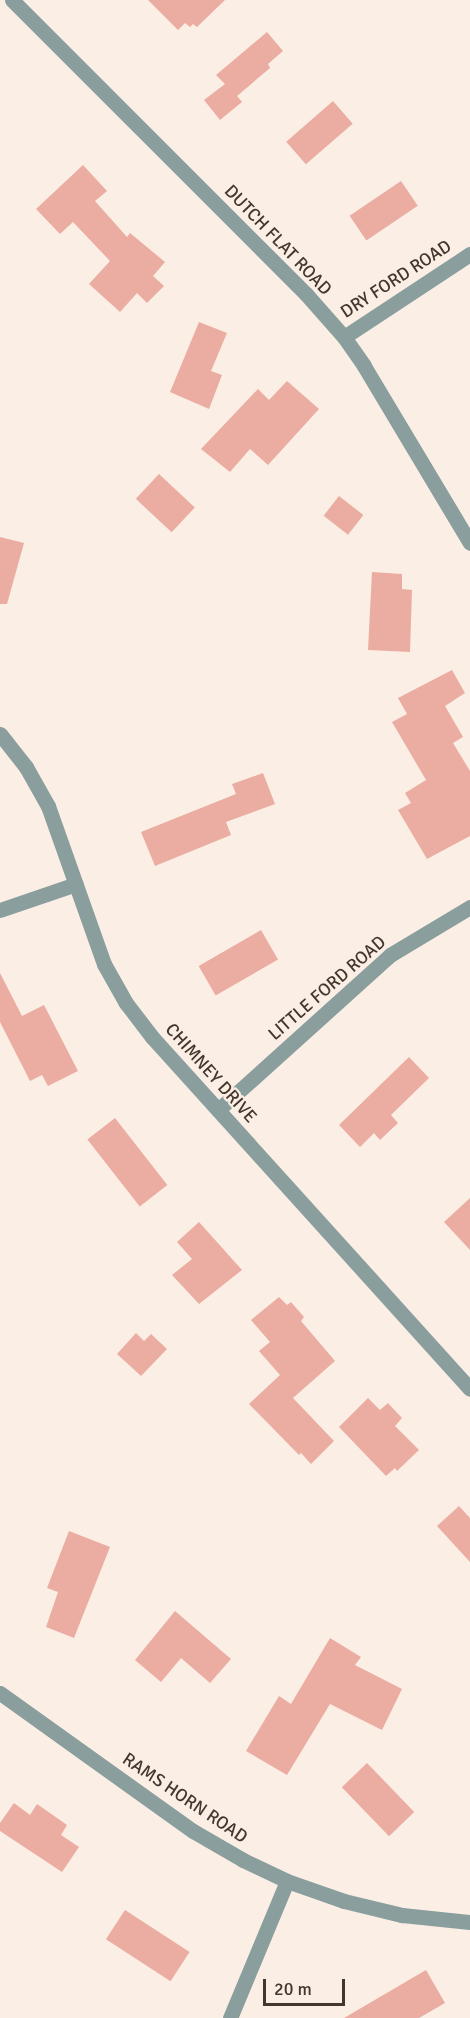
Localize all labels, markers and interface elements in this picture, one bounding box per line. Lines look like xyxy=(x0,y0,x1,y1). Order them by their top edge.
street label: DUTCH FLAT ROAD xyxy=(220,180,336,300)
street label: DRY FORD ROAD xyxy=(337,235,455,323)
street label: LITTLE FORD ROAD xyxy=(264,931,390,1045)
street label: CHIMNEY DRIVE xyxy=(161,1019,261,1127)
street label: RAMS HORN ROAD xyxy=(118,1748,252,1848)
scale bar xyxy=(266,1967,348,2005)
text: 20 m xyxy=(274,1978,312,2000)

